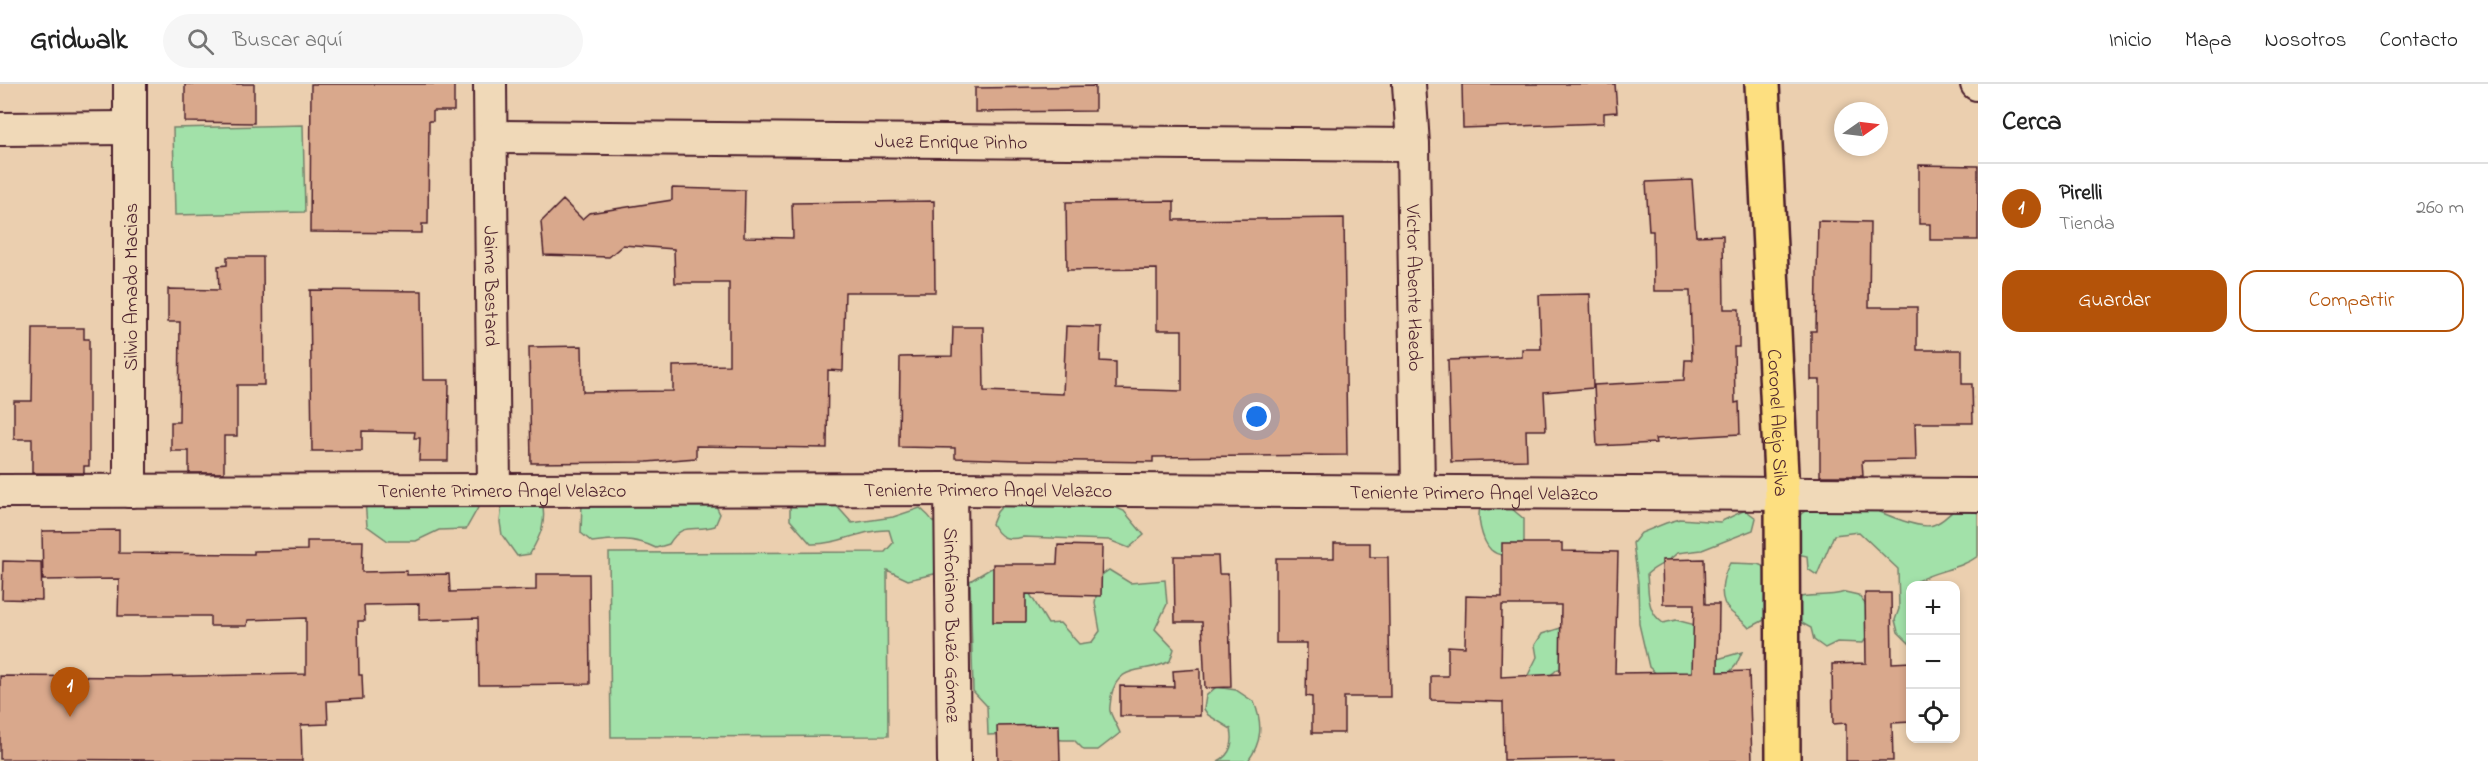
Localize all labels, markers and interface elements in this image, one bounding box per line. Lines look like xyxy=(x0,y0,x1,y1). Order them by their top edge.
search box xyxy=(163,14,583,68)
text: Gridwalk xyxy=(30,21,127,62)
icon: search xyxy=(184,25,217,58)
text: Buscar aquí xyxy=(232,25,342,57)
text: Inicio xyxy=(2109,26,2152,56)
text: Mapa xyxy=(2185,26,2232,56)
text: Nosotros xyxy=(2265,26,2347,56)
text: Contacto xyxy=(2380,26,2458,56)
north arrow xyxy=(1834,102,1888,156)
text: Cerca xyxy=(2002,104,2062,142)
street label: Juez Enrique Pinho xyxy=(874,128,1027,159)
text: Pirelli xyxy=(2059,178,2102,210)
text: 1 xyxy=(2018,194,2025,223)
text: 260 m xyxy=(2416,194,2464,223)
street label: Silvio Amado Macias xyxy=(118,203,147,371)
street label: Víctor Abente Haedo xyxy=(1397,203,1428,371)
text: Tienda xyxy=(2059,210,2115,239)
street label: Jaime Bestard xyxy=(474,225,505,347)
button: Guardar xyxy=(2002,270,2227,332)
button: Compartir xyxy=(2239,270,2464,332)
street label: Coronel Alejo Silva xyxy=(1758,348,1794,497)
your location xyxy=(1242,402,1271,431)
street label: Teniente Primero Angel Velazco xyxy=(864,477,1112,507)
street label: Teniente Primero Angel Velazco xyxy=(378,478,626,508)
street label: Teniente Primero Angel Velazco xyxy=(1350,479,1598,510)
street label: Sinforiano Buzó Gómez xyxy=(934,527,966,723)
map controls xyxy=(1906,581,1960,743)
button: + xyxy=(1906,581,1960,635)
button: − xyxy=(1906,635,1960,689)
pin: 1 xyxy=(50,668,90,717)
button: locate xyxy=(1906,689,1960,743)

